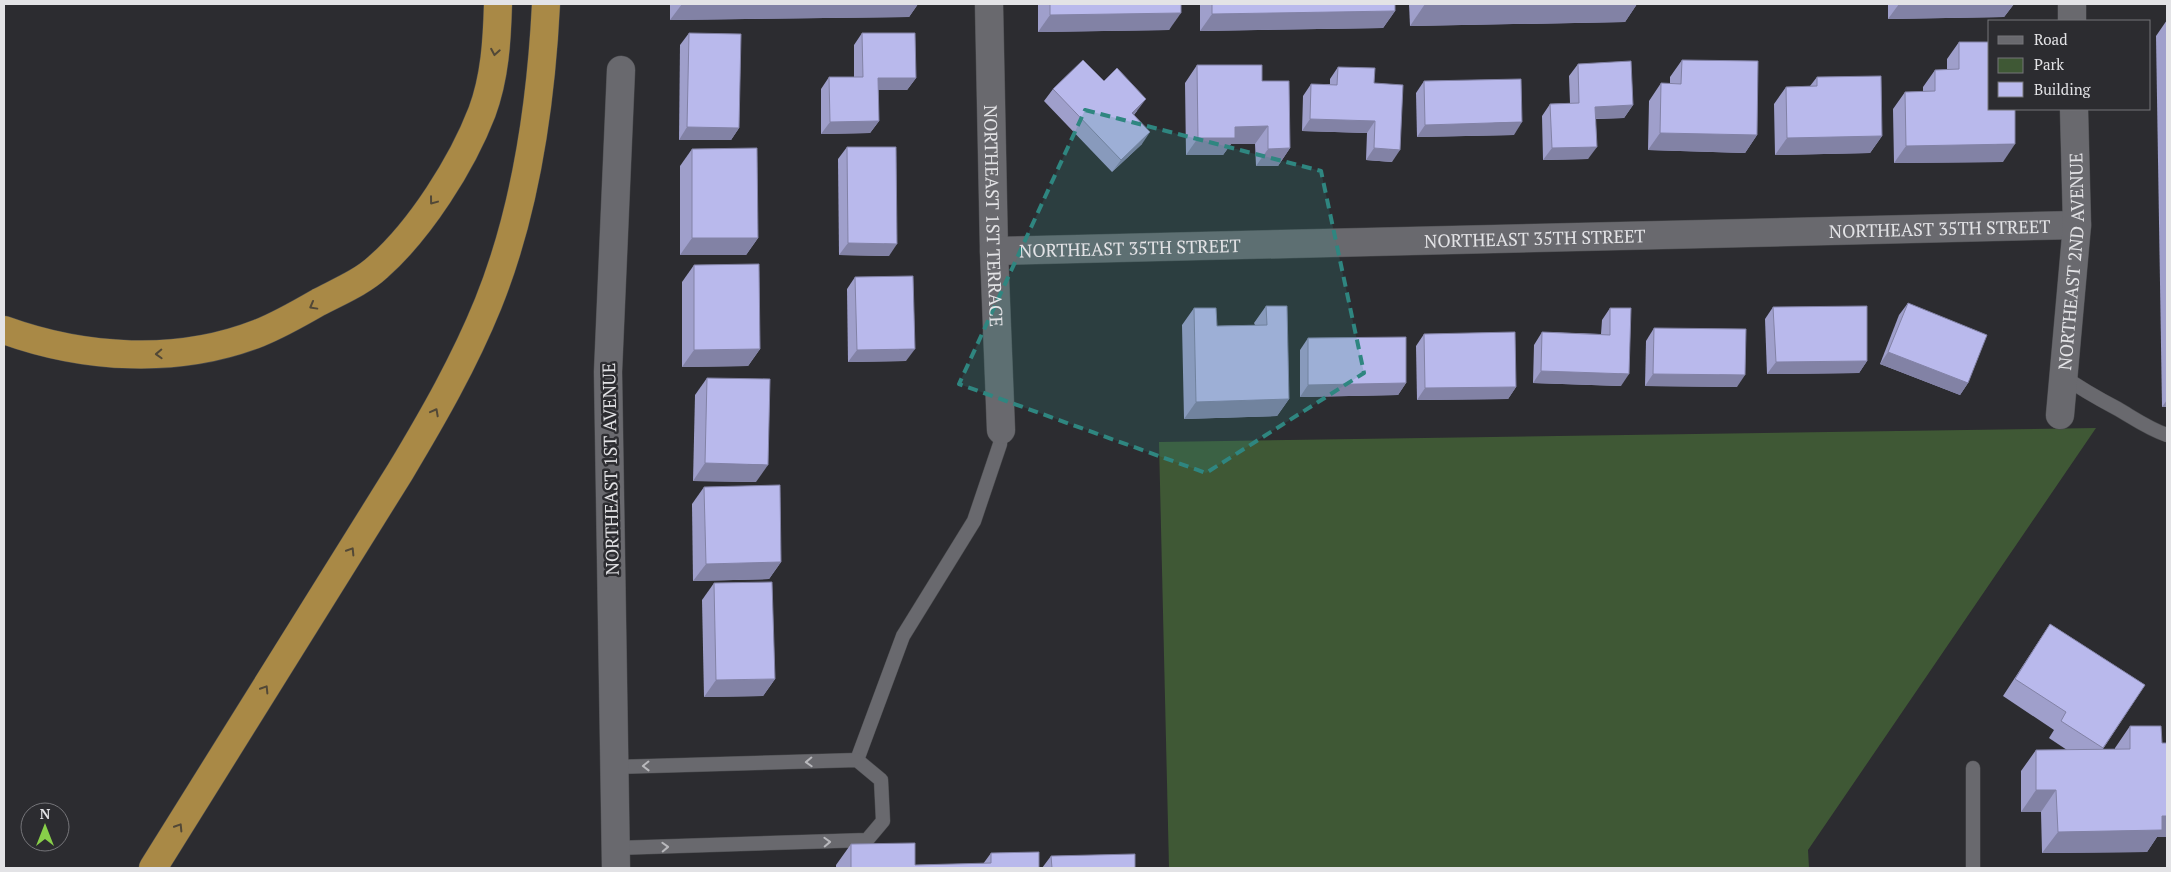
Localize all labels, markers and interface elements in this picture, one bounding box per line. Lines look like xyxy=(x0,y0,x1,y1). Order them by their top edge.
legend xyxy=(1988,20,2151,110)
text: Road xyxy=(2034,29,2067,49)
one-way arrow xyxy=(491,48,501,57)
text: Park xyxy=(2034,54,2064,74)
text: Building xyxy=(2034,79,2092,99)
street label: NORTHEAST 1ST TERRACE xyxy=(979,105,1009,327)
street label: NORTHEAST 2ND AVENUE xyxy=(2052,152,2089,371)
one-way arrow xyxy=(431,195,439,204)
street label: NORTHEAST 35TH STREET xyxy=(1829,214,2051,243)
street label: NORTHEAST 35TH STREET xyxy=(1424,223,1646,253)
street label: NORTHEAST 35TH STREET xyxy=(1019,233,1241,262)
one-way arrow xyxy=(309,299,318,309)
one-way arrow xyxy=(155,348,163,359)
street label: NORTHEAST 1ST AVENUE xyxy=(596,362,624,576)
one-way arrow xyxy=(429,408,439,417)
one-way arrow xyxy=(345,547,354,556)
one-way arrow xyxy=(259,685,268,694)
one-way arrow xyxy=(804,756,812,767)
one-way arrow xyxy=(642,761,650,772)
north arrow xyxy=(20,802,70,852)
text: N xyxy=(40,804,51,823)
one-way arrow xyxy=(173,823,183,832)
one-way arrow xyxy=(823,836,831,847)
one-way arrow xyxy=(662,842,669,852)

